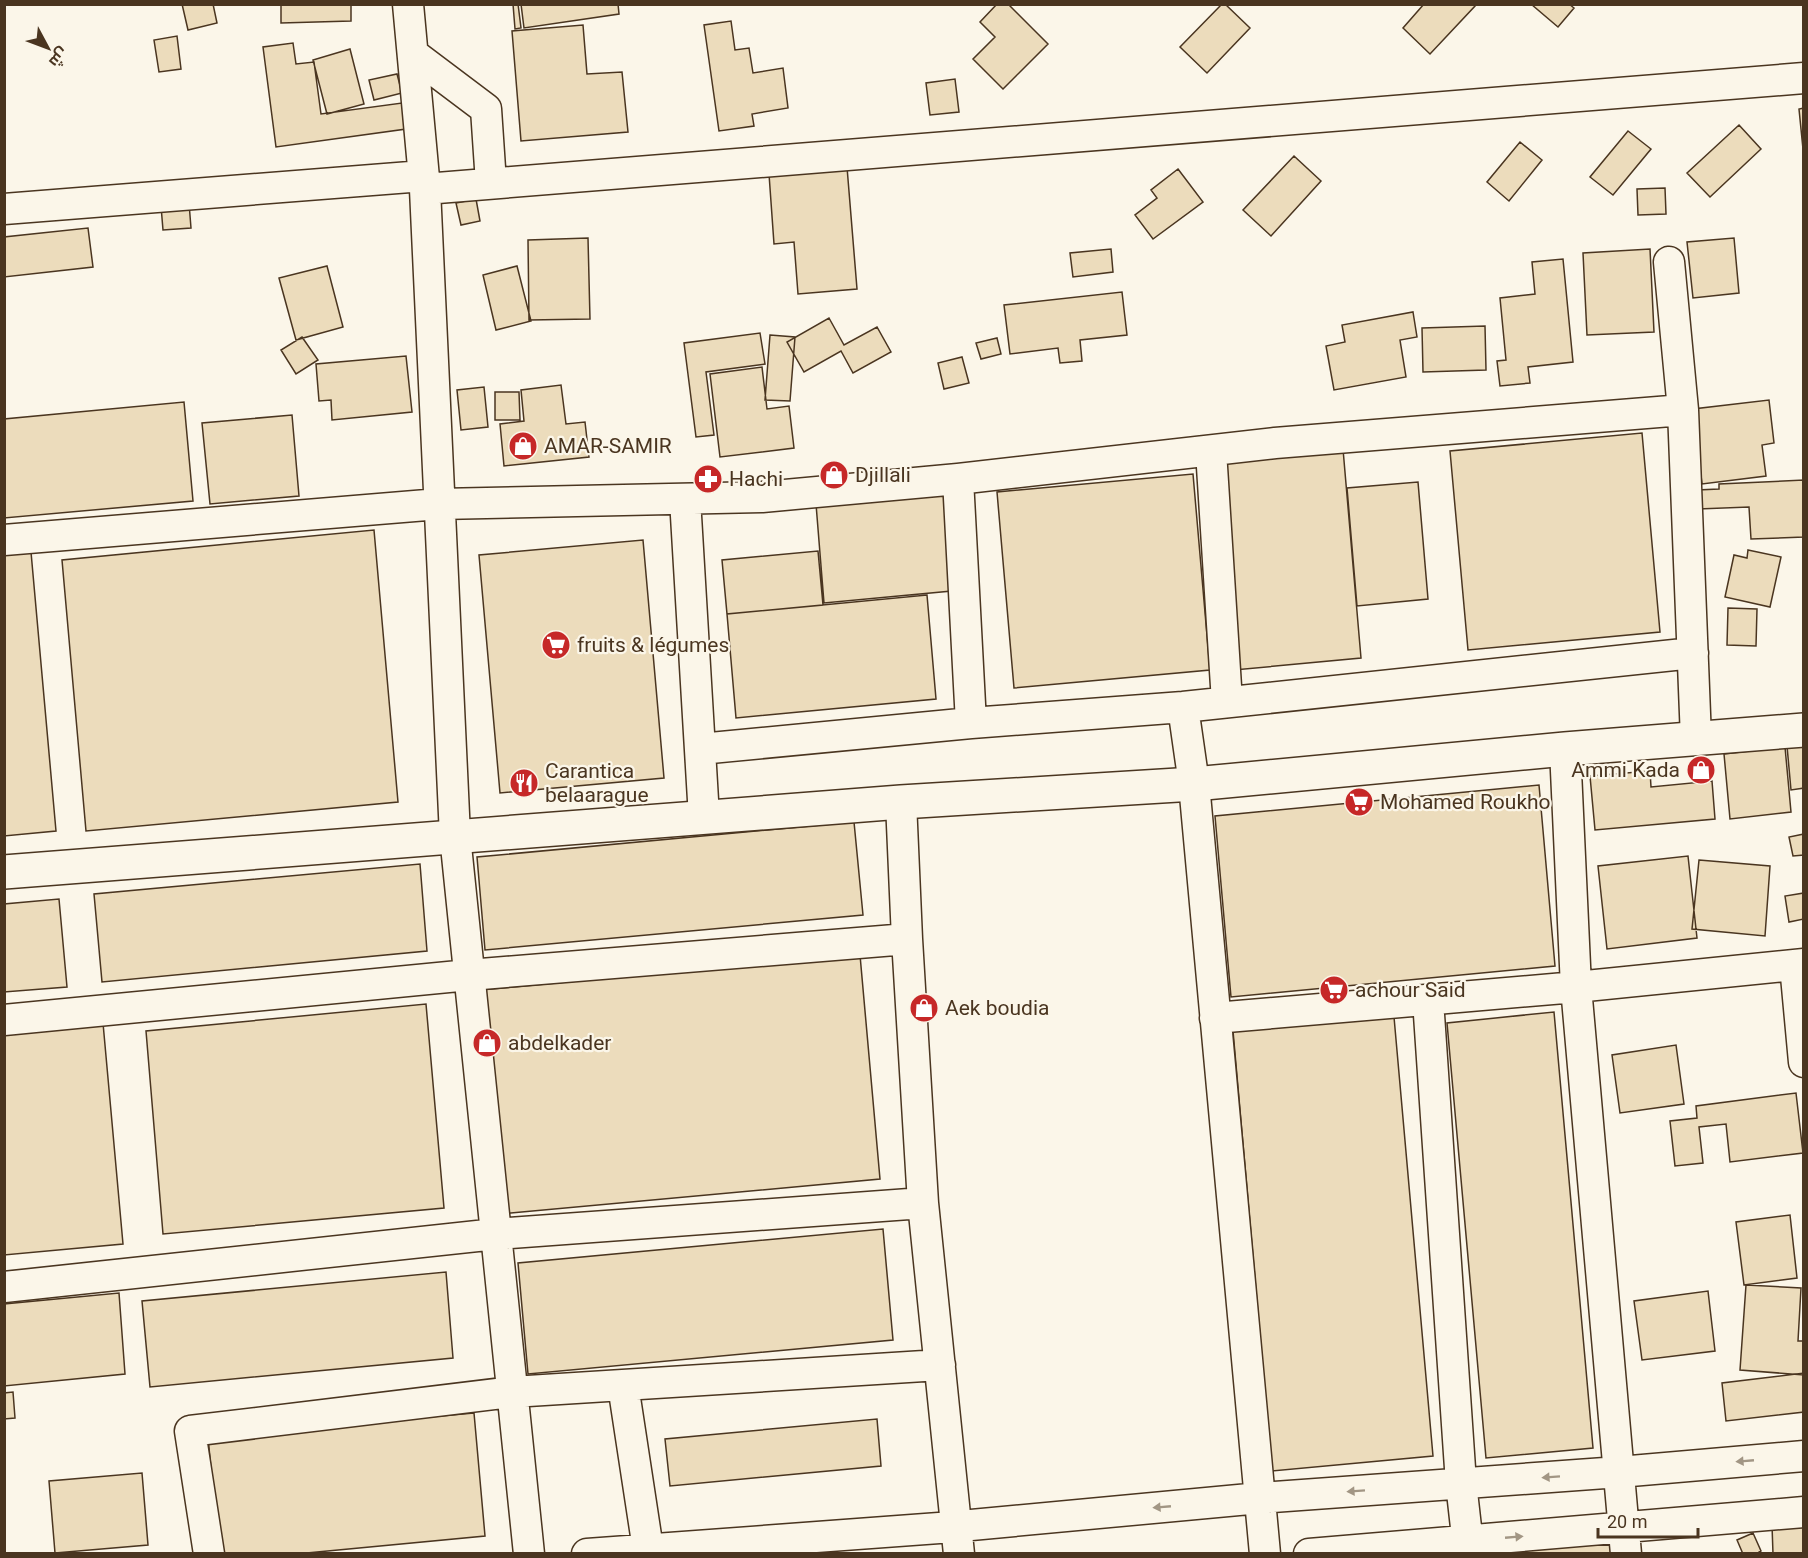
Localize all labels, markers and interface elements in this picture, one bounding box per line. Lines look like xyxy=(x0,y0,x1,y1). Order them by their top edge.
north arrow xyxy=(18,18,78,78)
text: ش xyxy=(45,44,73,71)
shop icon: AMAR-SAMIR xyxy=(507,430,539,462)
place label: AMAR-SAMIR xyxy=(544,434,672,458)
shop icon: Djillali xyxy=(818,459,850,491)
pharmacy icon: Hachi xyxy=(692,463,724,495)
place label: Djillali xyxy=(855,463,911,487)
place label: Hachi xyxy=(729,467,783,491)
supermarket icon: fruits & légumes xyxy=(540,629,572,661)
place label: fruits & légumes xyxy=(577,633,729,657)
shop icon: Ammi Kada xyxy=(1685,754,1717,786)
place label: Ammi Kada xyxy=(1571,758,1680,782)
place label: Carantica belaarague xyxy=(545,759,649,807)
restaurant icon: Carantica belaarague xyxy=(508,767,540,799)
supermarket icon: Mohamed Roukho xyxy=(1343,786,1375,818)
place label: Mohamed Roukho xyxy=(1380,790,1551,814)
supermarket icon: achour Said xyxy=(1318,974,1350,1006)
place label: achour Said xyxy=(1355,978,1466,1002)
shop icon: Aek boudia xyxy=(908,992,940,1024)
place label: Aek boudia xyxy=(945,996,1049,1020)
shop icon: abdelkader xyxy=(471,1027,503,1059)
place label: abdelkader xyxy=(508,1031,611,1055)
one-way arrow xyxy=(1736,1456,1755,1466)
one-way arrow xyxy=(1541,1472,1560,1482)
one-way arrow xyxy=(1347,1486,1366,1496)
scale bar xyxy=(1598,1501,1698,1539)
one-way arrow xyxy=(1152,1502,1171,1512)
text: 20 m xyxy=(1607,1511,1647,1532)
one-way arrow xyxy=(1505,1533,1524,1542)

